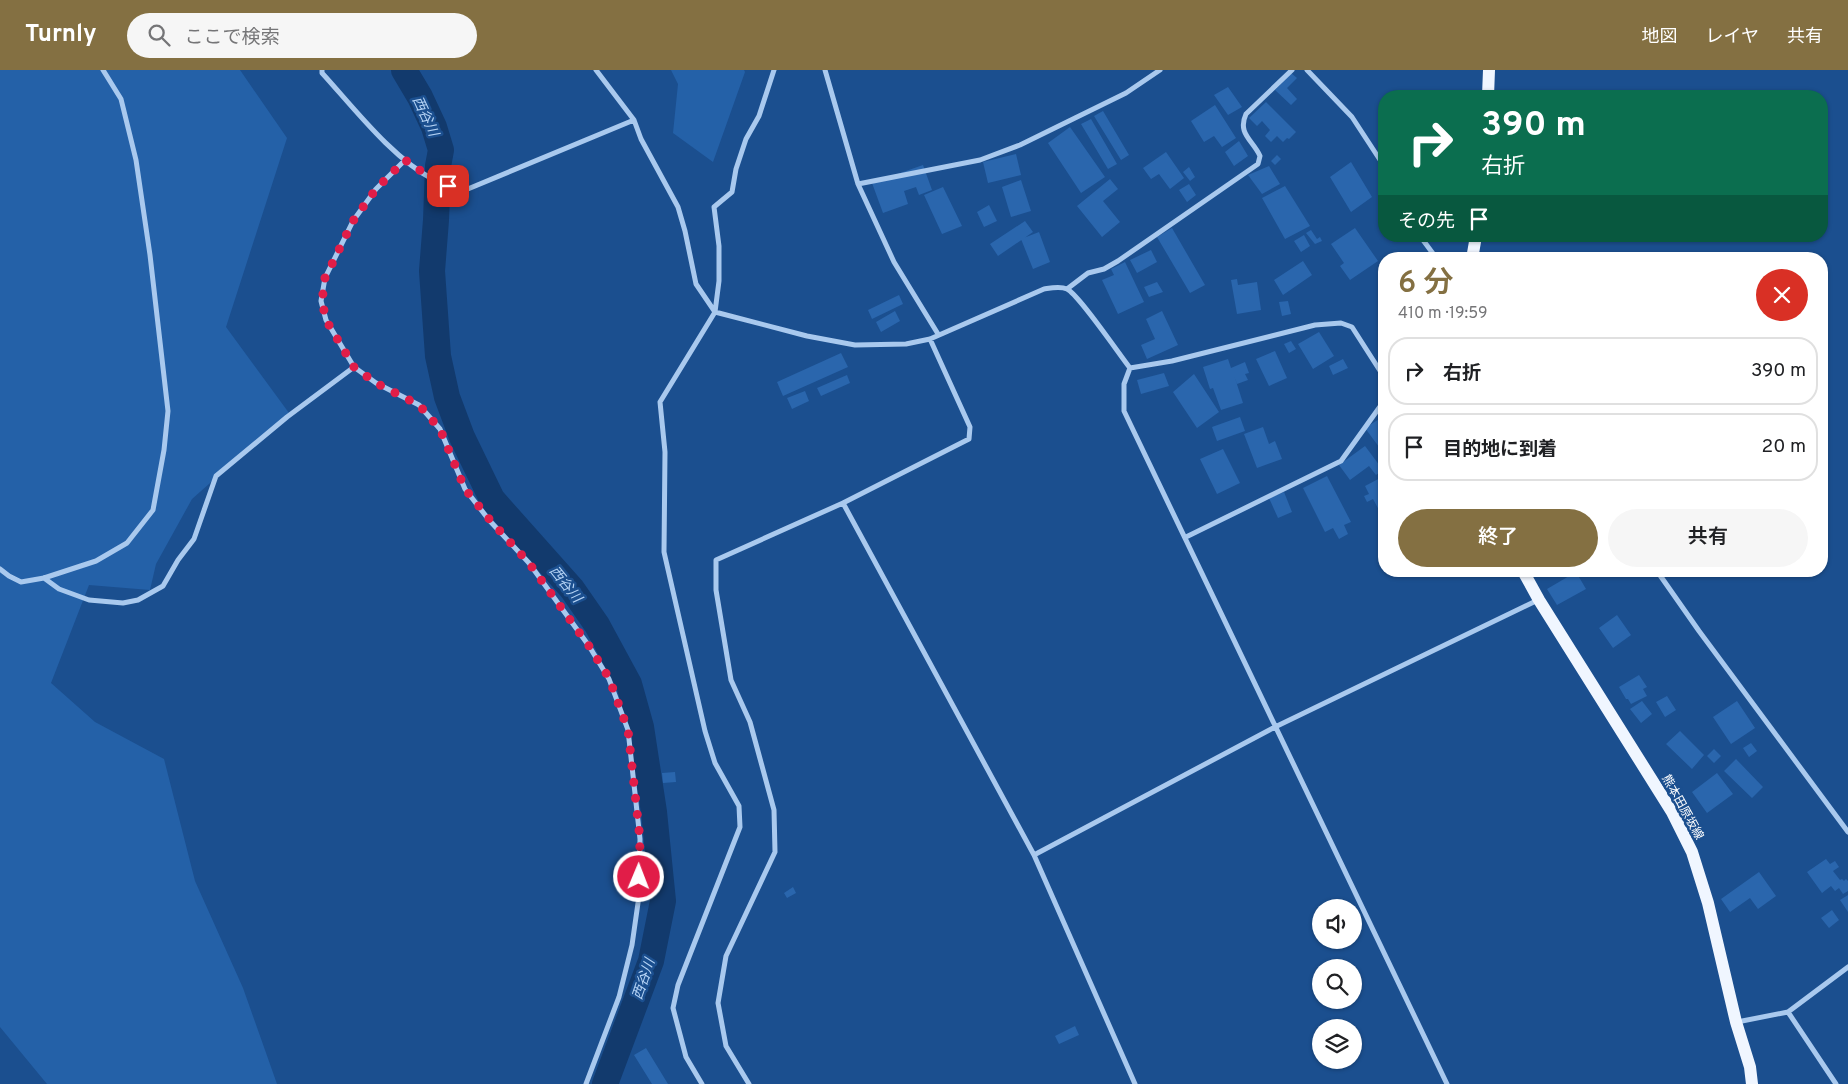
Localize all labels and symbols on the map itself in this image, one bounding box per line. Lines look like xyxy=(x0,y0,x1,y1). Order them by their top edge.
water label: 西谷川 xyxy=(408,94,442,141)
pin xyxy=(427,165,469,207)
water label: 西谷川 xyxy=(545,563,586,608)
street label: 熊本田原坂線 xyxy=(1658,772,1707,843)
position arrow xyxy=(612,850,664,902)
water label: 西谷川 xyxy=(630,955,660,1002)

